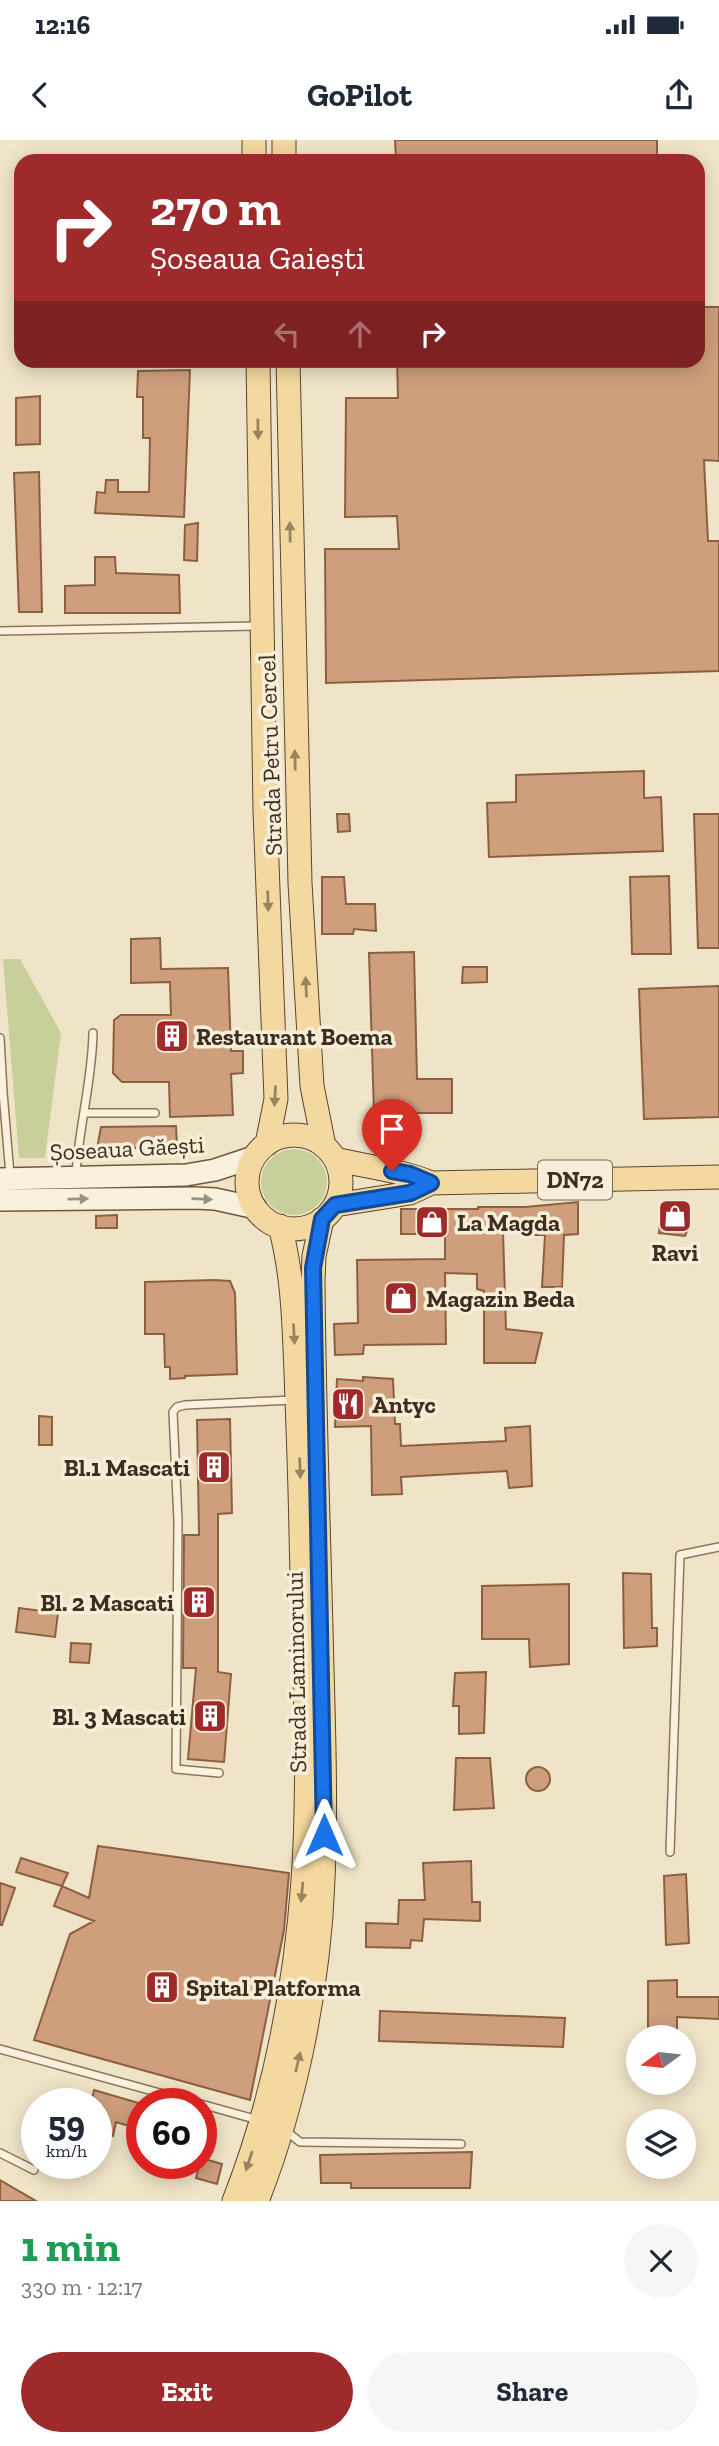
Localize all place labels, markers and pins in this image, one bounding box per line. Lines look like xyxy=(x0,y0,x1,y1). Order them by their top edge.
building icon: Restaurant Boema xyxy=(153,1017,191,1055)
place label: Restaurant Boema xyxy=(196,1022,393,1051)
pin xyxy=(362,1099,422,1171)
shop icon: Ravi xyxy=(656,1197,694,1235)
shop icon: La Magda xyxy=(413,1203,451,1241)
place label: La Magda xyxy=(457,1208,560,1237)
place label: Ravi xyxy=(652,1238,698,1267)
shop icon: Magazin Beda xyxy=(382,1279,420,1317)
place label: Magazin Beda xyxy=(426,1284,575,1313)
restaurant icon: Antyc xyxy=(329,1385,367,1423)
place label: Antyc xyxy=(372,1390,436,1419)
building icon: Bl.1 Mascati xyxy=(195,1448,233,1486)
place label: Bl.1 Mascati xyxy=(64,1453,190,1482)
building icon: Bl. 2 Mascati xyxy=(180,1583,218,1621)
place label: Bl. 2 Mascati xyxy=(40,1588,174,1617)
building icon: Bl. 3 Mascati xyxy=(191,1697,229,1735)
place label: Bl. 3 Mascati xyxy=(52,1702,186,1731)
building icon: Spital Platforma xyxy=(143,1968,181,2006)
place label: Spital Platforma xyxy=(186,1973,361,2002)

